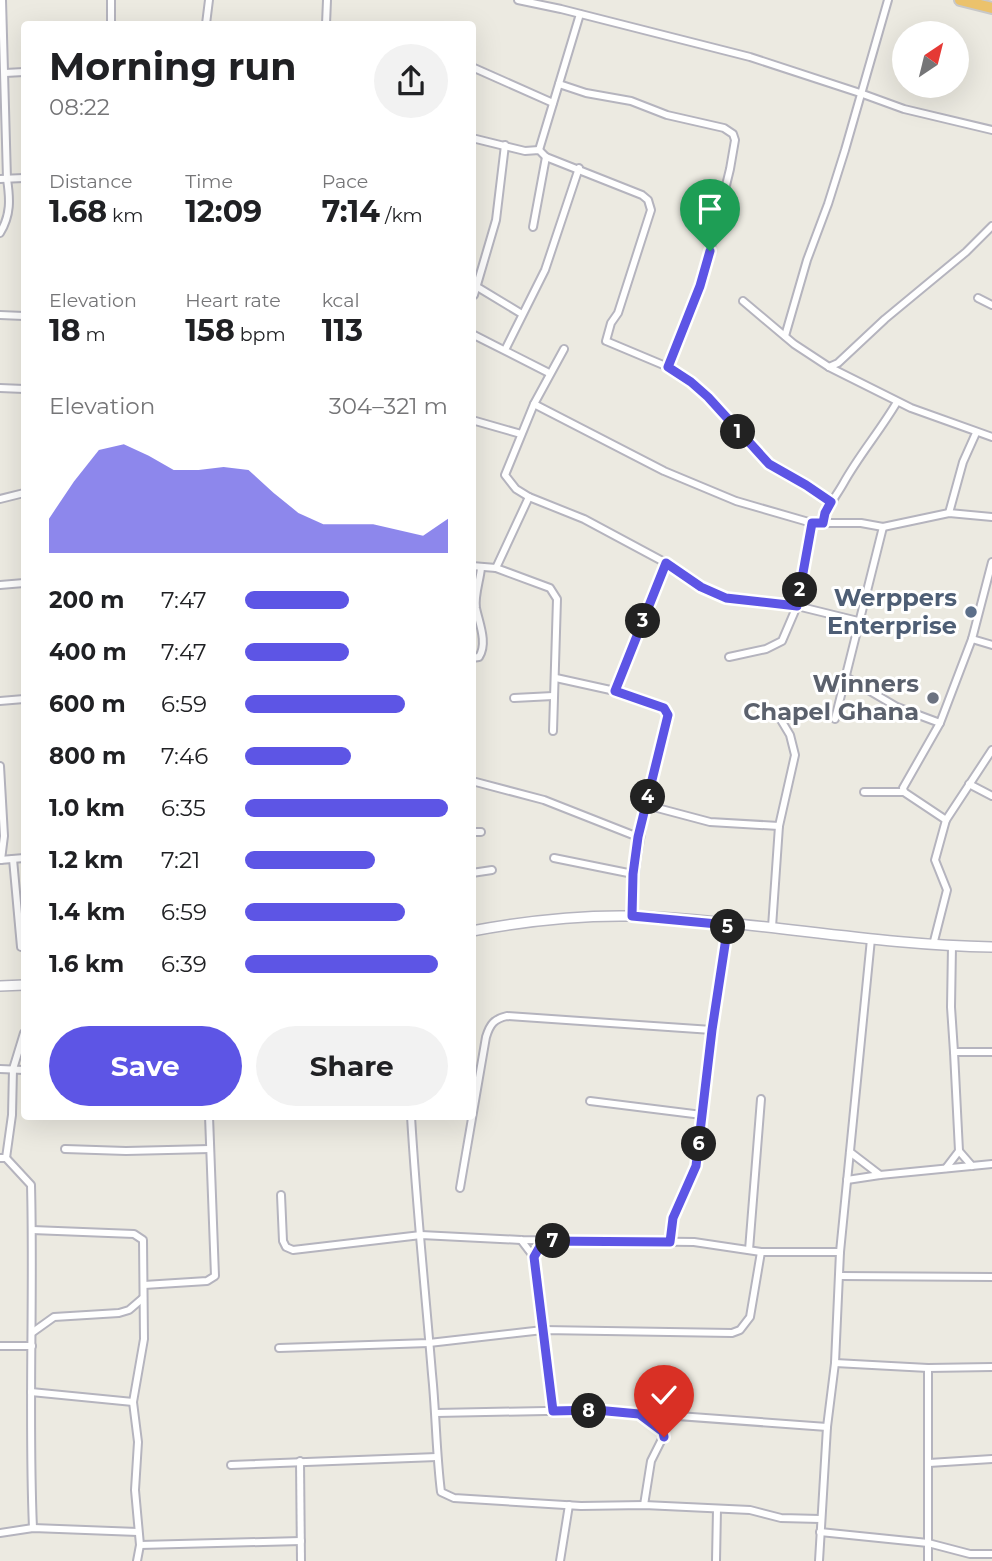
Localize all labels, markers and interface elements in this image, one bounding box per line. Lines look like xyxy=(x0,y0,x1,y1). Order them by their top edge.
north arrow xyxy=(892,21,970,98)
map controls xyxy=(892,21,969,98)
text: Morning run xyxy=(49,43,297,90)
button: share xyxy=(374,44,448,118)
text: 08:22 xyxy=(49,93,110,121)
text: Distance xyxy=(49,170,132,193)
text: Time xyxy=(185,170,233,193)
text: Pace xyxy=(322,170,368,193)
pin xyxy=(680,179,740,251)
icon: arrive xyxy=(691,190,729,228)
text: 1.68 xyxy=(49,193,107,230)
text: 12:09 xyxy=(185,193,262,230)
text: 7:14 xyxy=(322,193,380,230)
text: km xyxy=(107,204,144,227)
text: /km xyxy=(380,204,423,227)
text: Elevation xyxy=(49,289,137,312)
text: Heart rate xyxy=(185,289,281,312)
text: kcal xyxy=(322,289,360,312)
text: 18 xyxy=(49,312,81,349)
text: 158 xyxy=(185,312,235,349)
text: 113 xyxy=(322,312,363,349)
text: m xyxy=(81,323,106,346)
text: bpm xyxy=(235,323,286,346)
text: Elevation xyxy=(49,392,155,420)
text: 304–321 m xyxy=(329,392,448,420)
pin: 1 xyxy=(720,414,756,450)
text: 1 xyxy=(734,420,741,443)
pin: 2 xyxy=(782,572,818,608)
text: 2 xyxy=(794,578,805,601)
place label: Werppers Enterprise xyxy=(827,583,957,640)
text: 200 m xyxy=(49,586,124,614)
text: 7:47 xyxy=(161,586,207,614)
pin: 3 xyxy=(626,604,660,638)
marker: Werppers Enterprise xyxy=(963,604,979,620)
text: 3 xyxy=(637,609,648,632)
text: 400 m xyxy=(49,638,127,666)
text: 7:47 xyxy=(161,638,207,666)
place label: Winners Chapel Ghana xyxy=(743,669,919,726)
text: 600 m xyxy=(49,690,126,718)
text: 6:59 xyxy=(161,690,207,718)
marker: Winners Chapel Ghana xyxy=(925,690,941,706)
text: 800 m xyxy=(49,742,126,770)
text: 7:46 xyxy=(161,742,208,770)
pin: 4 xyxy=(630,780,666,814)
text: 4 xyxy=(641,785,654,808)
text: 1.0 km xyxy=(49,794,125,822)
text: 6:35 xyxy=(161,794,206,822)
text: 1.2 km xyxy=(49,846,123,874)
text: 7:21 xyxy=(161,846,200,874)
text: 1.4 km xyxy=(49,898,126,926)
text: 6:59 xyxy=(161,898,207,926)
pin: 5 xyxy=(710,909,746,944)
text: 5 xyxy=(722,915,733,938)
text: 1.6 km xyxy=(49,950,124,978)
text: 6:39 xyxy=(161,950,207,978)
button: Save xyxy=(49,1026,242,1106)
button: Share xyxy=(256,1026,448,1106)
pin: 6 xyxy=(682,1126,716,1162)
text: 6 xyxy=(692,1132,705,1155)
pin: 7 xyxy=(536,1224,570,1258)
text: 7 xyxy=(547,1229,558,1252)
pin xyxy=(634,1365,694,1437)
icon: check xyxy=(645,1376,683,1414)
pin: 8 xyxy=(572,1394,606,1428)
text: 8 xyxy=(582,1399,595,1422)

